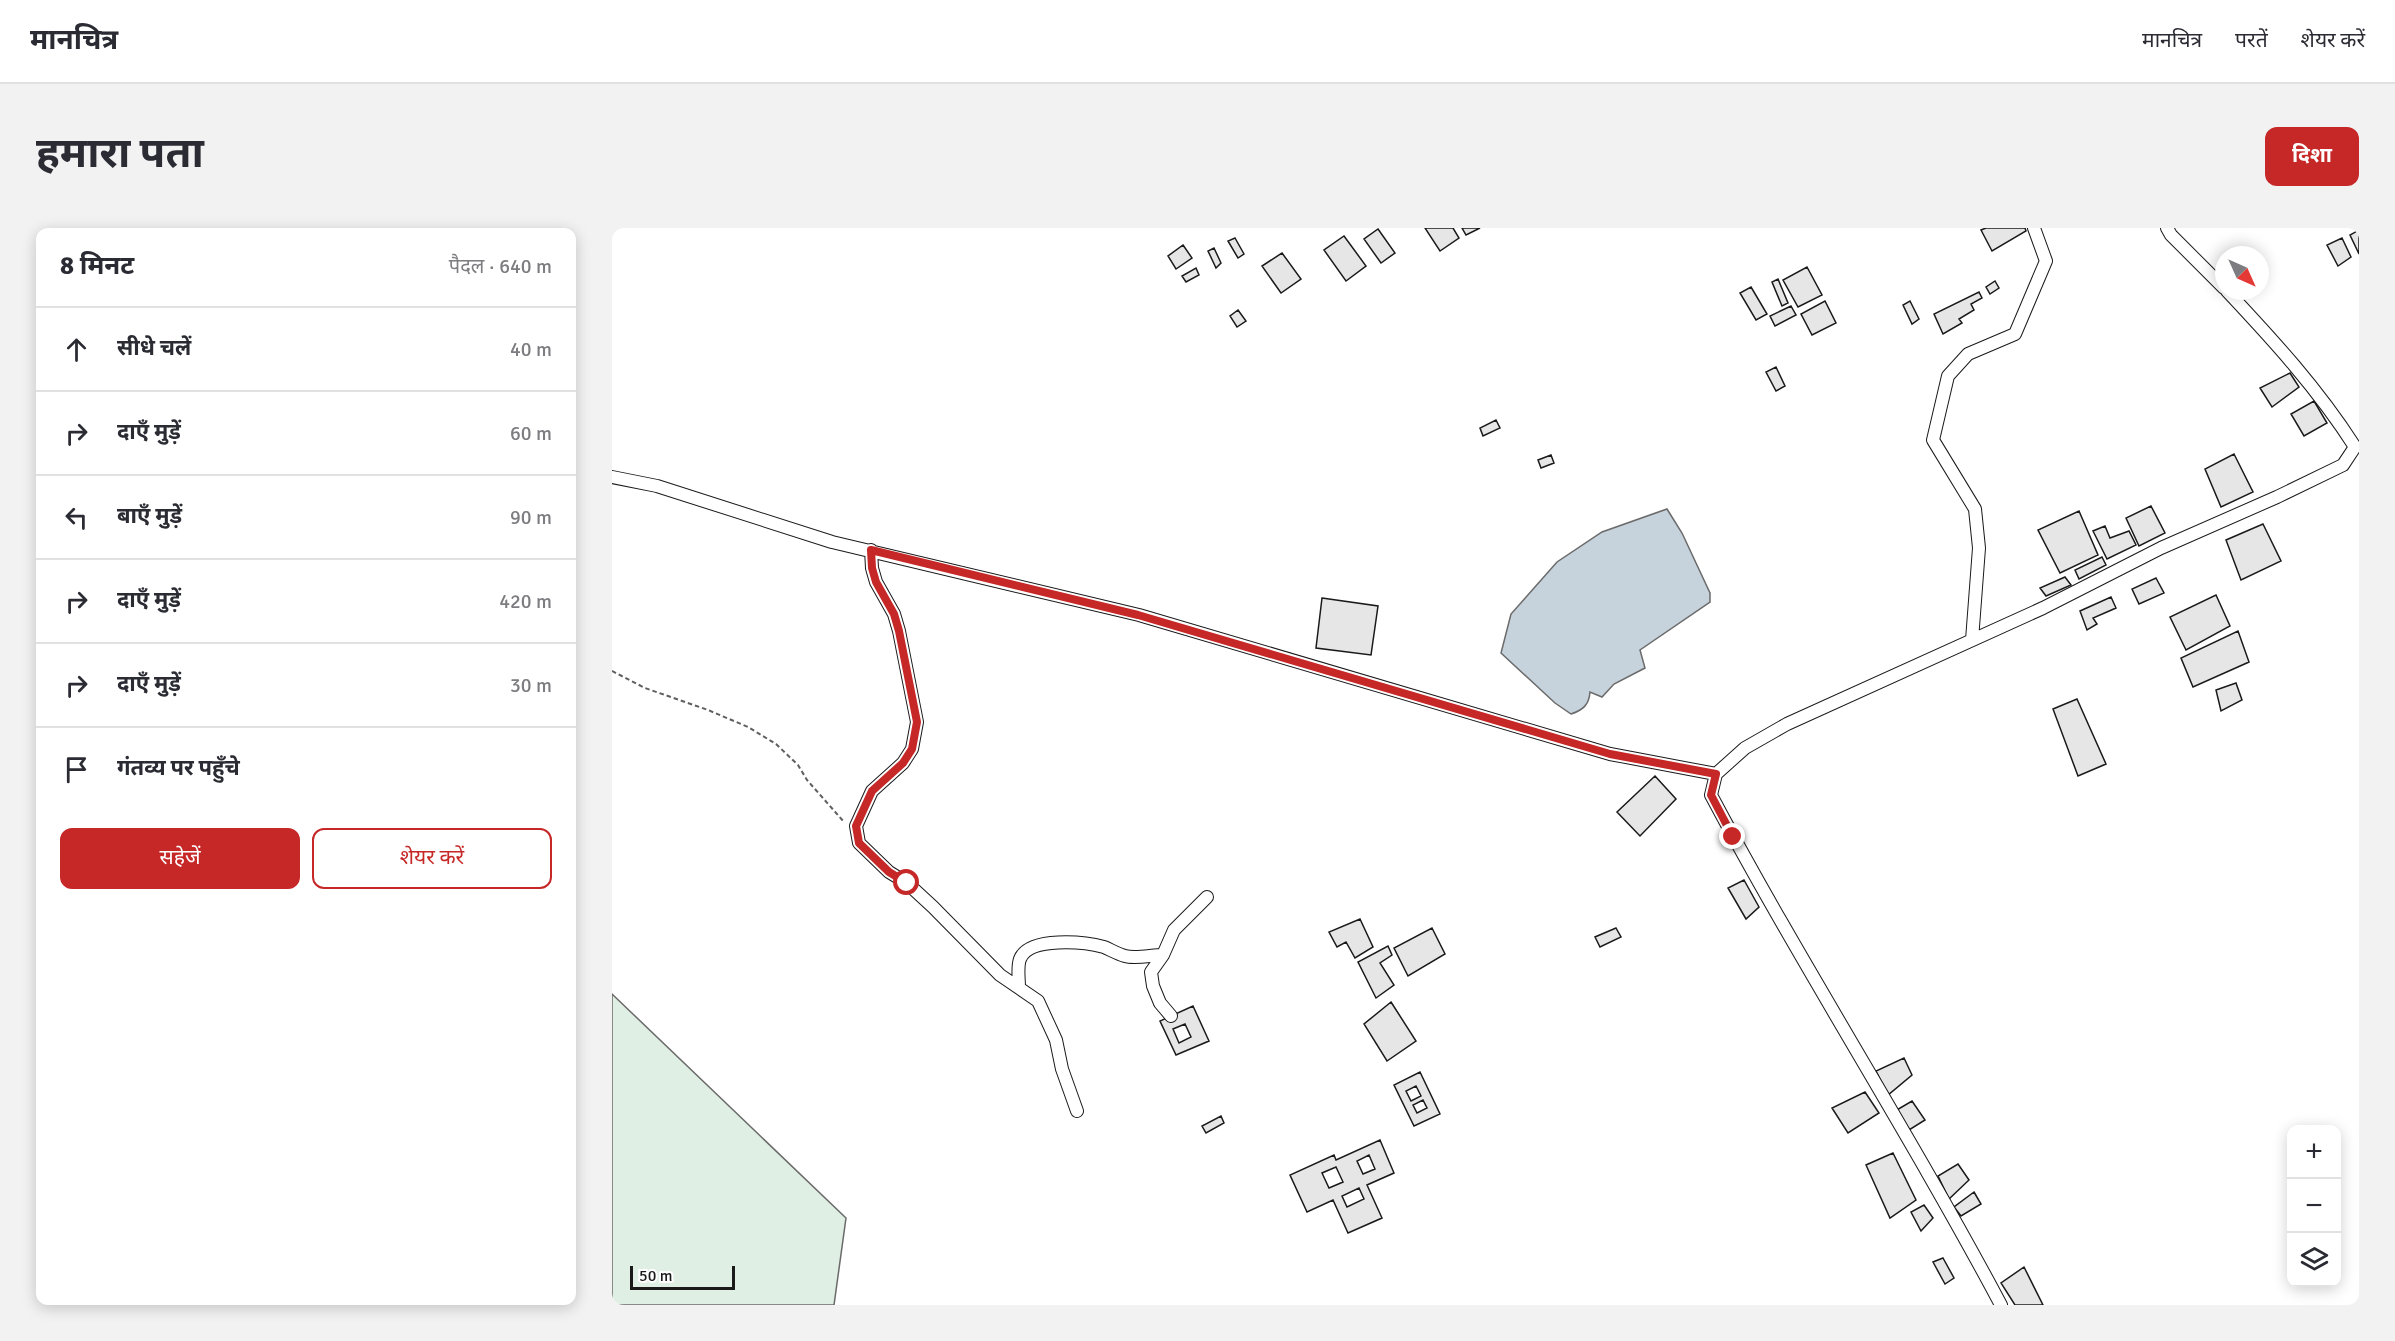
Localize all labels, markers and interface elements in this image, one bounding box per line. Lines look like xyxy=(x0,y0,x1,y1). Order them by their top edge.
text: मानचित्र xyxy=(30,23,118,57)
text: मानचित्र xyxy=(2142,27,2202,53)
text: परतें xyxy=(2235,27,2268,53)
text: शेयर करें xyxy=(2301,27,2365,53)
button: दिशा xyxy=(2265,127,2359,186)
text: हमारा पता xyxy=(36,128,204,179)
north arrow xyxy=(2215,246,2269,300)
text: 8 मिनट xyxy=(60,250,134,282)
text: पैदल · 640 m xyxy=(449,254,552,279)
icon: ahead xyxy=(60,333,93,366)
text: सीधे चलें xyxy=(117,334,191,361)
text: 40 m xyxy=(510,337,552,362)
icon: right xyxy=(60,417,93,450)
text: दाएँ मुड़ें xyxy=(117,418,181,445)
text: 60 m xyxy=(510,421,552,446)
icon: left xyxy=(60,501,93,534)
text: बाएँ मुड़ें xyxy=(117,502,182,529)
text: 90 m xyxy=(510,505,552,530)
icon: right xyxy=(60,585,93,618)
text: दाएँ मुड़ें xyxy=(117,586,181,613)
text: 420 m xyxy=(499,589,552,614)
icon: right xyxy=(60,669,93,702)
text: दाएँ मुड़ें xyxy=(117,670,181,697)
text: 30 m xyxy=(510,673,552,698)
icon: arrive xyxy=(60,753,93,786)
text: गंतव्य पर पहुँचे xyxy=(117,754,240,781)
route end xyxy=(1719,823,1745,849)
button: सहेजें xyxy=(60,828,300,889)
button: शेयर करें xyxy=(312,828,552,889)
route start xyxy=(893,869,919,895)
map controls xyxy=(2287,1125,2341,1287)
button: + xyxy=(2287,1125,2341,1179)
button: − xyxy=(2287,1179,2341,1233)
button: layers xyxy=(2287,1233,2341,1287)
scale bar xyxy=(630,1263,735,1290)
text: 50 m xyxy=(639,1266,673,1286)

